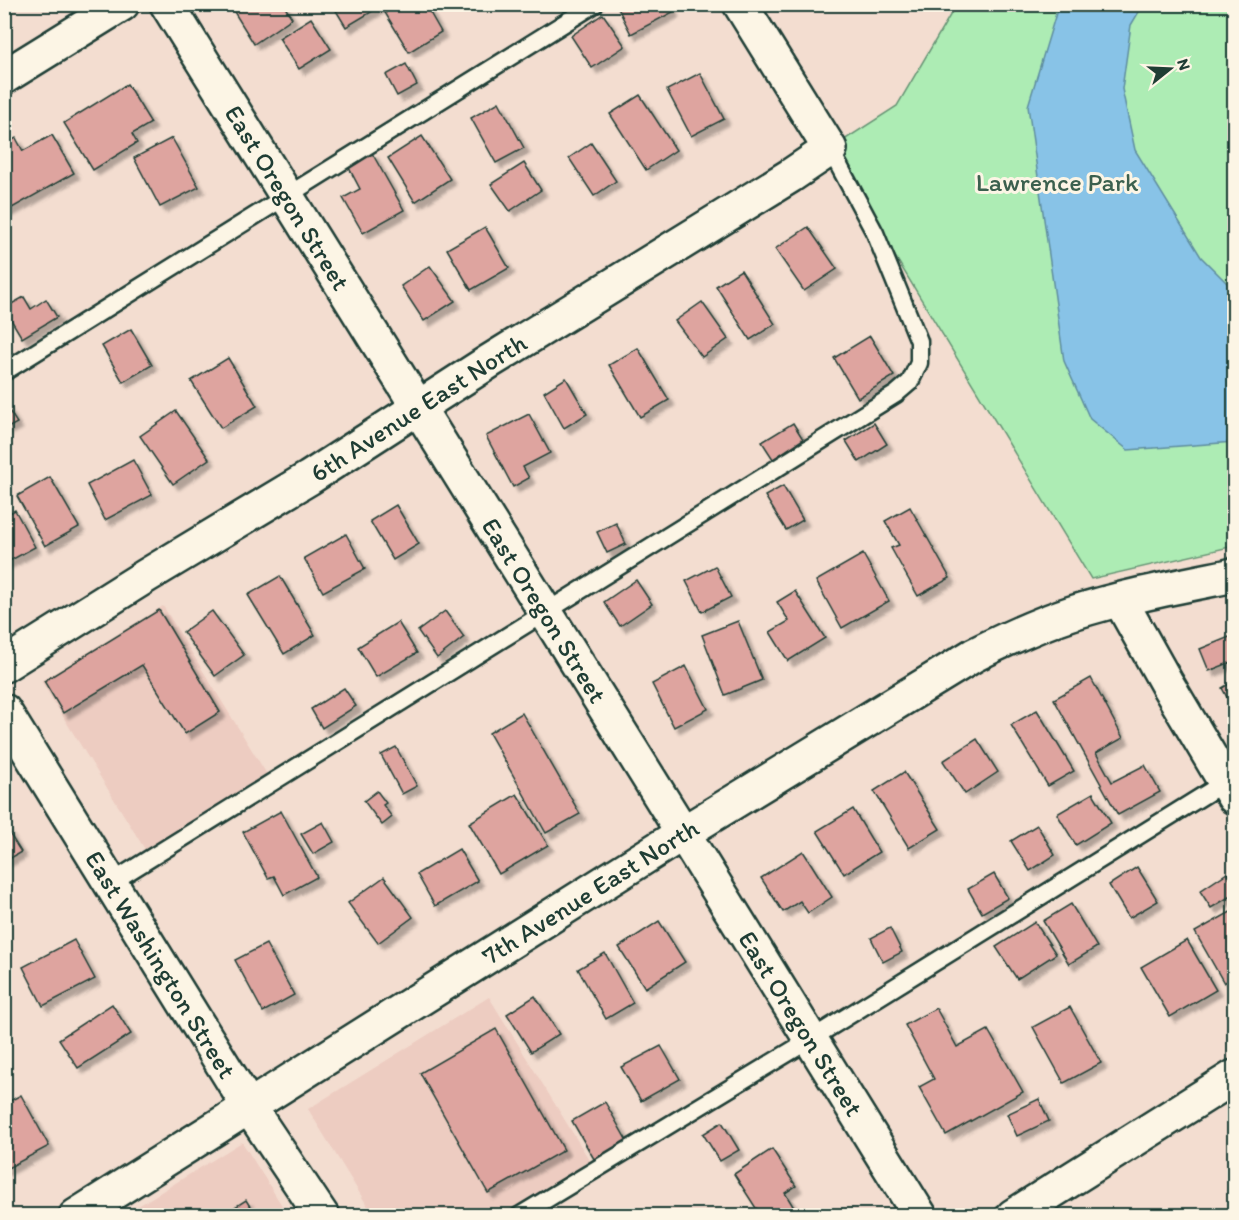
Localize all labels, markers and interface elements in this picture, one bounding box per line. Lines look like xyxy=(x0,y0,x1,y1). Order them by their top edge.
north arrow xyxy=(1140,39,1200,99)
text: N xyxy=(1173,56,1194,73)
street label: East Oregon Street xyxy=(218,99,357,296)
park label: Lawrence Park xyxy=(976,166,1139,198)
street label: 6th Avenue East North xyxy=(304,326,533,489)
street label: East Oregon Street xyxy=(475,512,614,709)
street label: 7th Avenue East North xyxy=(476,811,705,972)
street label: East Washington Street xyxy=(78,845,243,1084)
street label: East Oregon Street xyxy=(731,925,870,1122)

